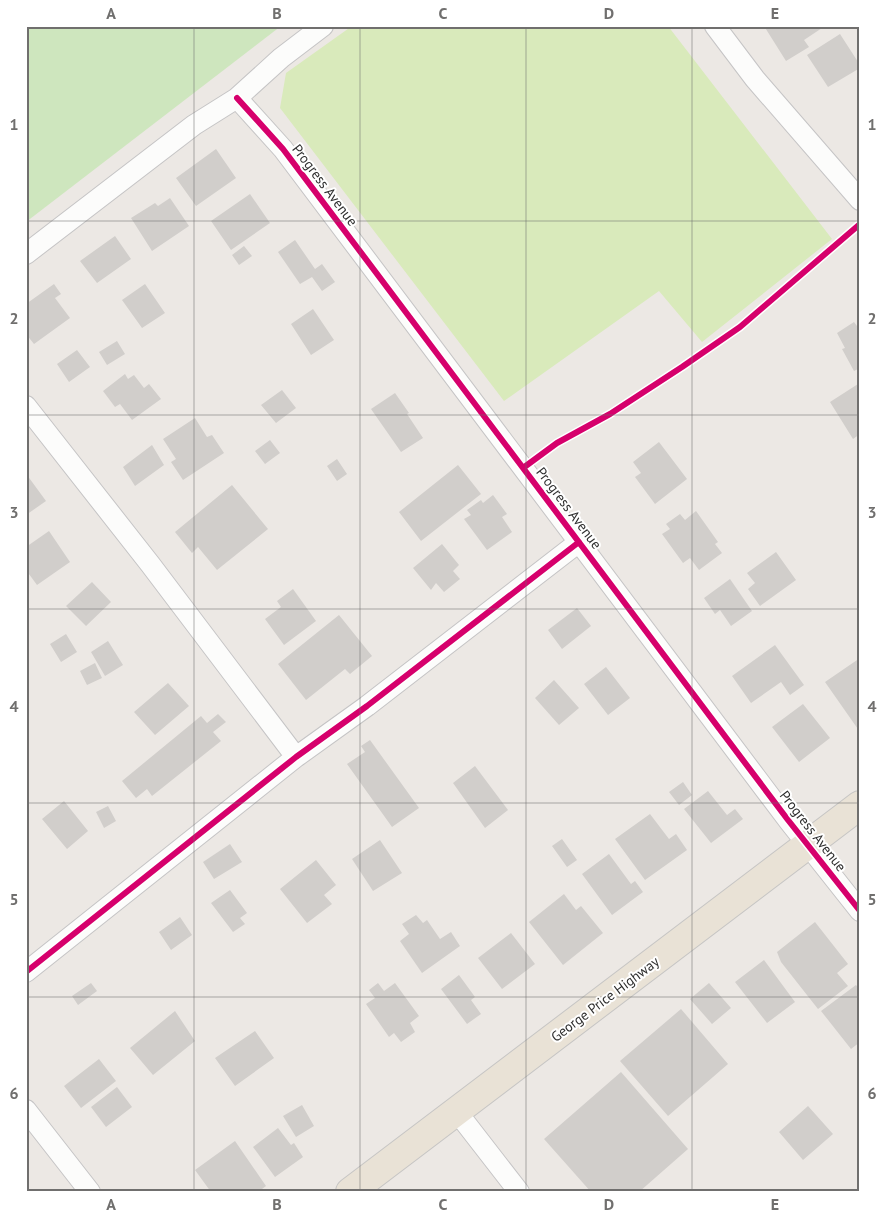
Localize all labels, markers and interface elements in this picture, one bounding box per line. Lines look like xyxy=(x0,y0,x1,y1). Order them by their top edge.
text: A xyxy=(106,3,116,23)
text: B xyxy=(272,3,282,23)
text: C xyxy=(439,3,448,23)
text: D xyxy=(604,3,614,23)
text: E xyxy=(771,3,779,23)
text: 1 xyxy=(9,114,19,134)
text: 1 xyxy=(867,114,877,134)
street label: Progress Avenue xyxy=(288,141,362,229)
text: 2 xyxy=(9,308,19,328)
text: 2 xyxy=(867,308,877,328)
street label: Progress Avenue xyxy=(532,464,606,552)
text: 3 xyxy=(9,502,19,522)
text: 3 xyxy=(867,502,877,522)
text: 4 xyxy=(9,696,19,716)
text: 4 xyxy=(867,696,877,716)
street label: Progress Avenue xyxy=(776,787,850,875)
text: 5 xyxy=(9,889,19,909)
text: 5 xyxy=(867,889,877,909)
street label: George Price Highway xyxy=(547,952,663,1046)
text: 6 xyxy=(9,1083,19,1103)
text: 6 xyxy=(867,1083,877,1103)
text: A xyxy=(106,1194,116,1214)
text: B xyxy=(272,1194,282,1214)
text: C xyxy=(439,1194,448,1214)
text: D xyxy=(604,1194,614,1214)
text: E xyxy=(771,1194,779,1214)

